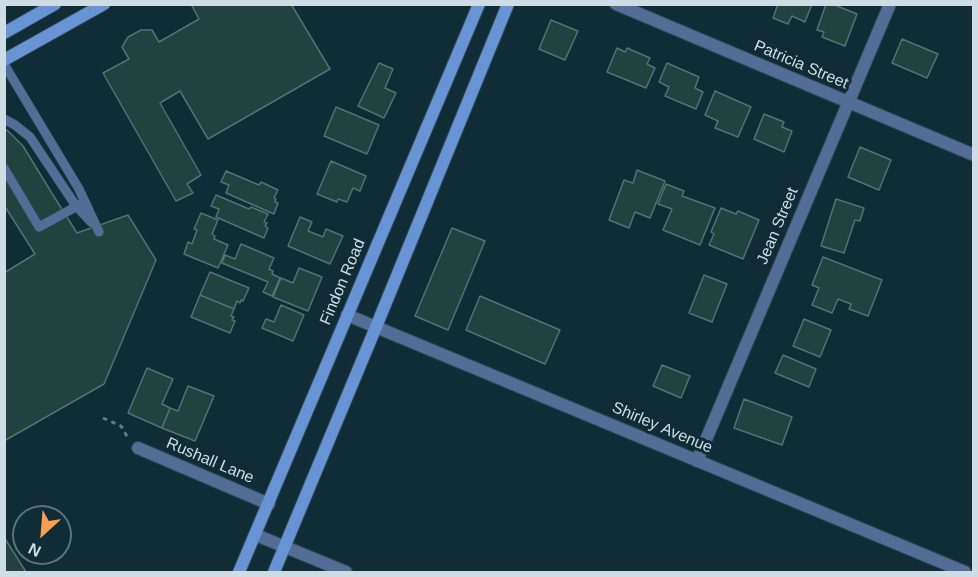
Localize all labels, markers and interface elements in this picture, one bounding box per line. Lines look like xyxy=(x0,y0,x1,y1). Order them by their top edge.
street label: Patricia Street xyxy=(751,37,851,93)
street label: Jean Street xyxy=(753,185,803,267)
street label: Findon Road xyxy=(316,236,370,328)
street label: Shirley Avenue xyxy=(609,398,715,458)
street label: Rushall Lane xyxy=(163,434,257,488)
north arrow xyxy=(12,505,72,565)
text: N xyxy=(26,540,44,560)

